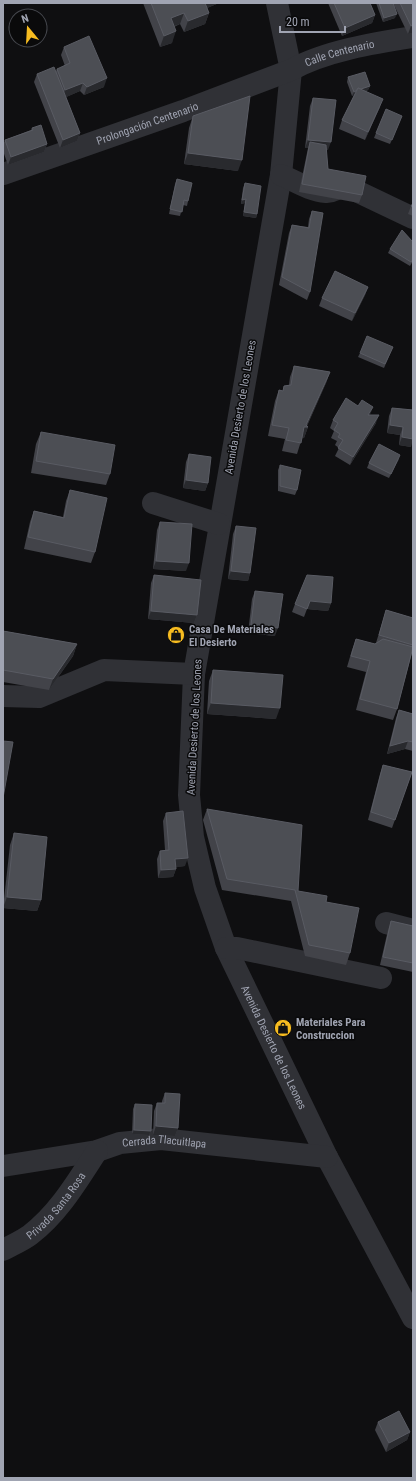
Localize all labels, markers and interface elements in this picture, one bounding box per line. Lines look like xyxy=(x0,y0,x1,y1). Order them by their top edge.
north arrow xyxy=(8,8,48,48)
scale bar xyxy=(280,8,345,34)
text: N xyxy=(20,12,31,26)
text: 20 m xyxy=(286,15,310,29)
street label: Calle Centenario xyxy=(303,38,376,69)
street label: Prolongación Centenario xyxy=(95,100,201,148)
street label: Avenida Desierto de los Leones xyxy=(222,339,259,475)
place label: Casa De Materiales El Desierto xyxy=(189,623,274,649)
shop icon: Casa De Materiales El Desierto xyxy=(166,625,186,645)
street label: Avenida Desierto de los Leones xyxy=(184,659,205,795)
street label: Avenida Desierto de los Leones xyxy=(238,983,309,1112)
place label: Materiales Para Construccion xyxy=(296,1016,365,1042)
shop icon: Materiales Para Construccion xyxy=(273,1018,293,1038)
street label: Cerrada Tlacuitlapa xyxy=(122,1133,207,1151)
street label: Privada Santa Rosa xyxy=(24,1170,88,1242)

